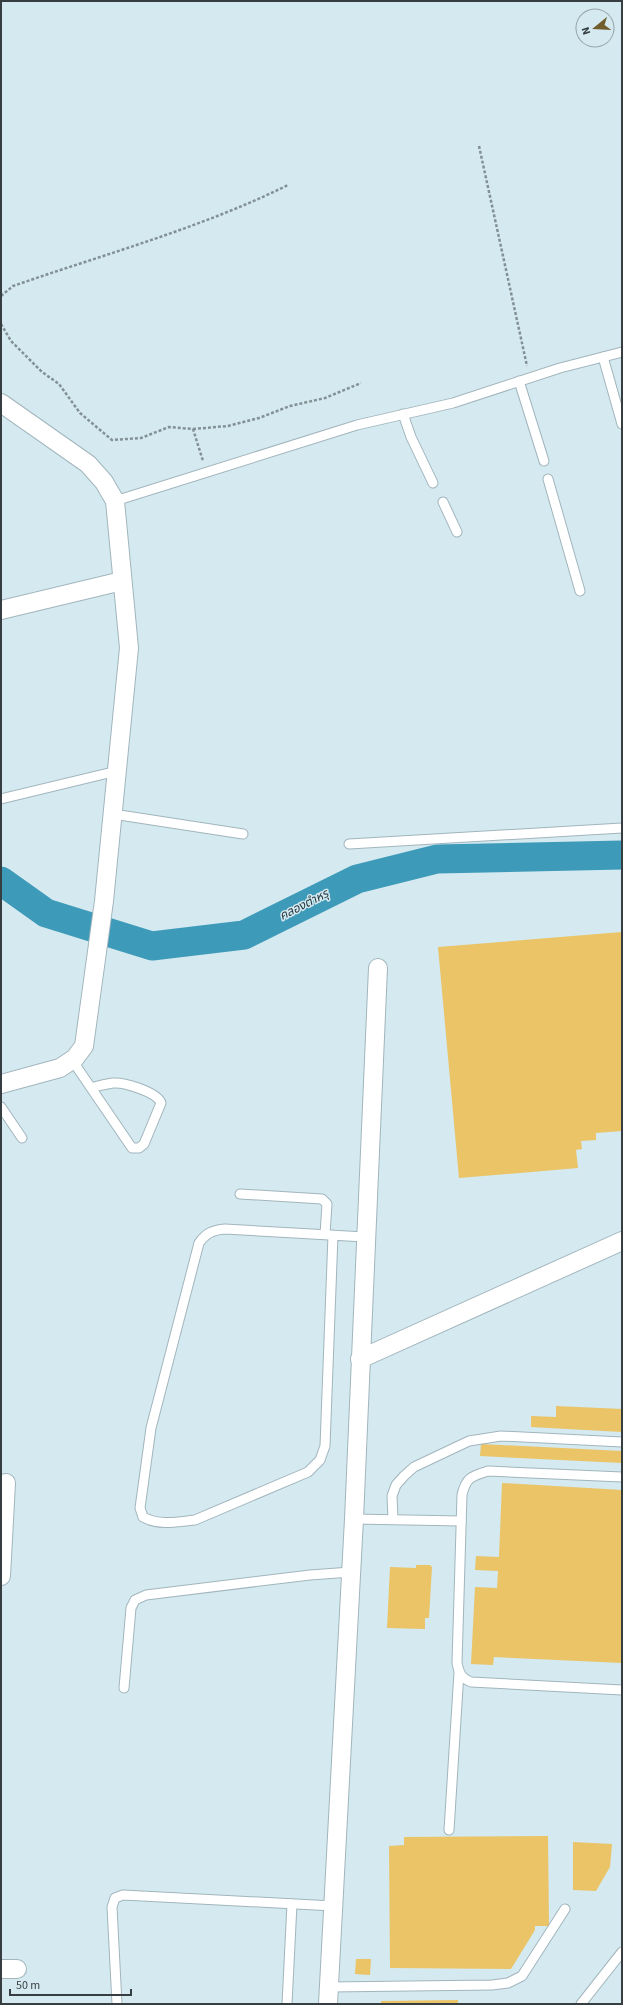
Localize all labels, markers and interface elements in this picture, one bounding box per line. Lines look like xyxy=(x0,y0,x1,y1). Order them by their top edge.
north arrow xyxy=(575,8,615,48)
text: N xyxy=(578,25,594,37)
water label: คลองตำหรุ xyxy=(277,885,332,925)
scale bar xyxy=(10,1971,131,1997)
text: 50 m xyxy=(16,1977,40,1994)

